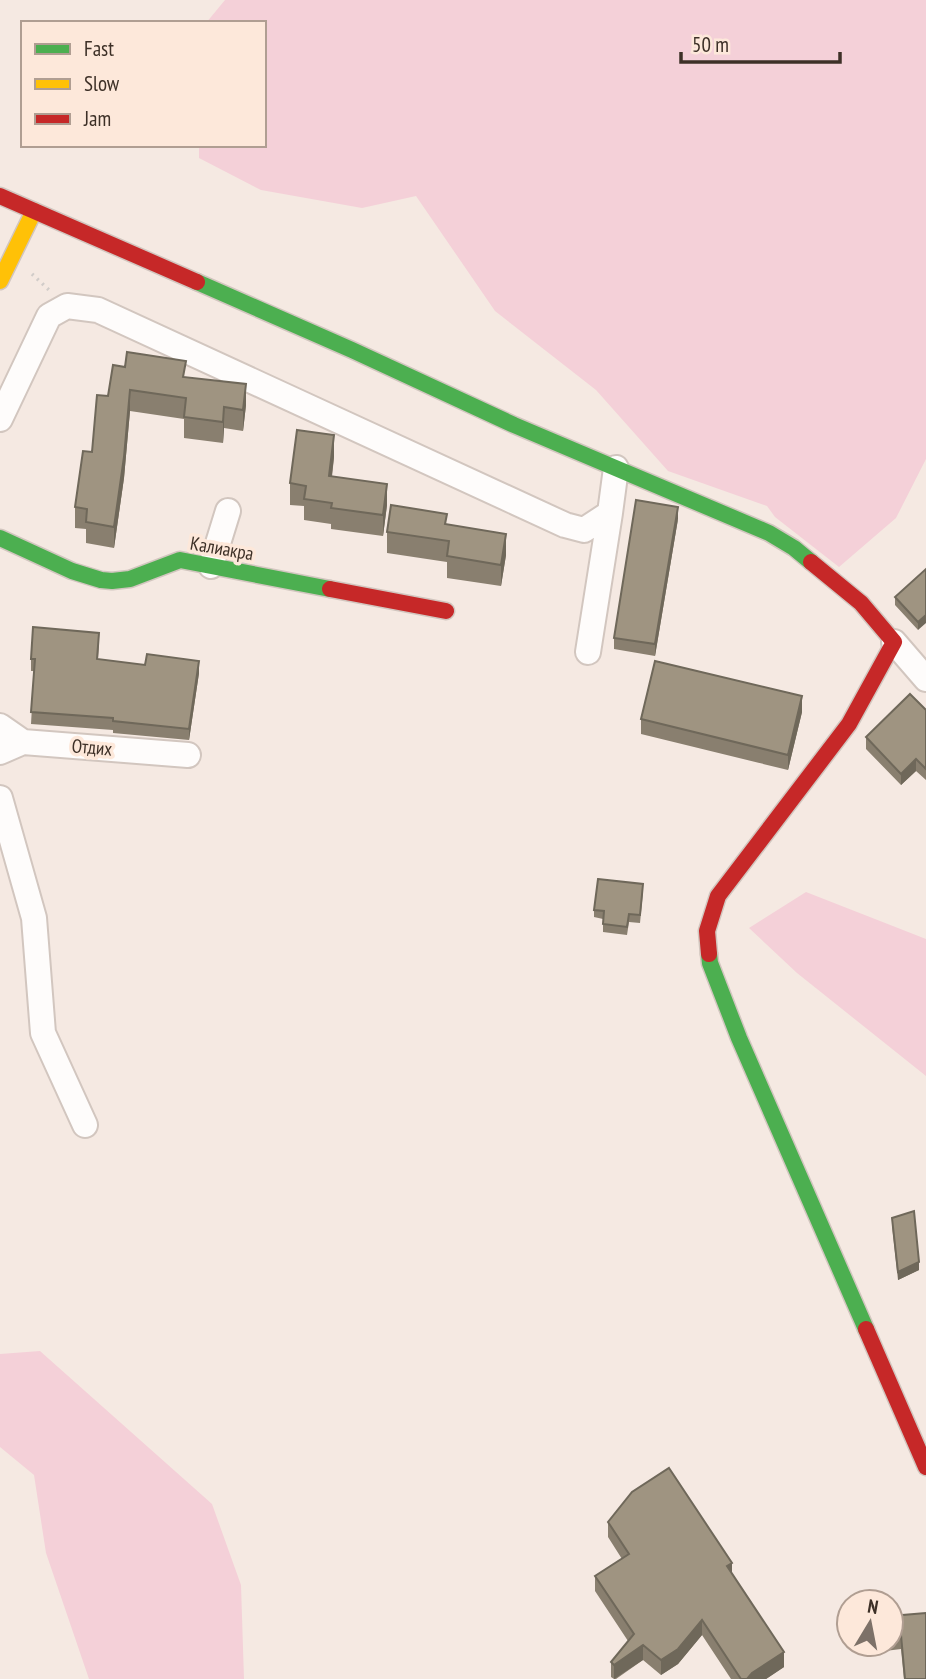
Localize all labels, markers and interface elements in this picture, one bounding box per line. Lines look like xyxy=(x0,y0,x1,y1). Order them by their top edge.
legend xyxy=(21,21,266,147)
scale bar xyxy=(681,21,840,65)
text: 50 m xyxy=(692,31,729,58)
text: Fast xyxy=(84,35,114,62)
text: Slow xyxy=(84,70,120,97)
text: Jam xyxy=(83,105,111,132)
street label: Калиакра xyxy=(188,531,256,565)
street label: Отдих xyxy=(71,733,113,761)
north arrow xyxy=(835,1588,905,1658)
text: N xyxy=(866,1594,880,1619)

